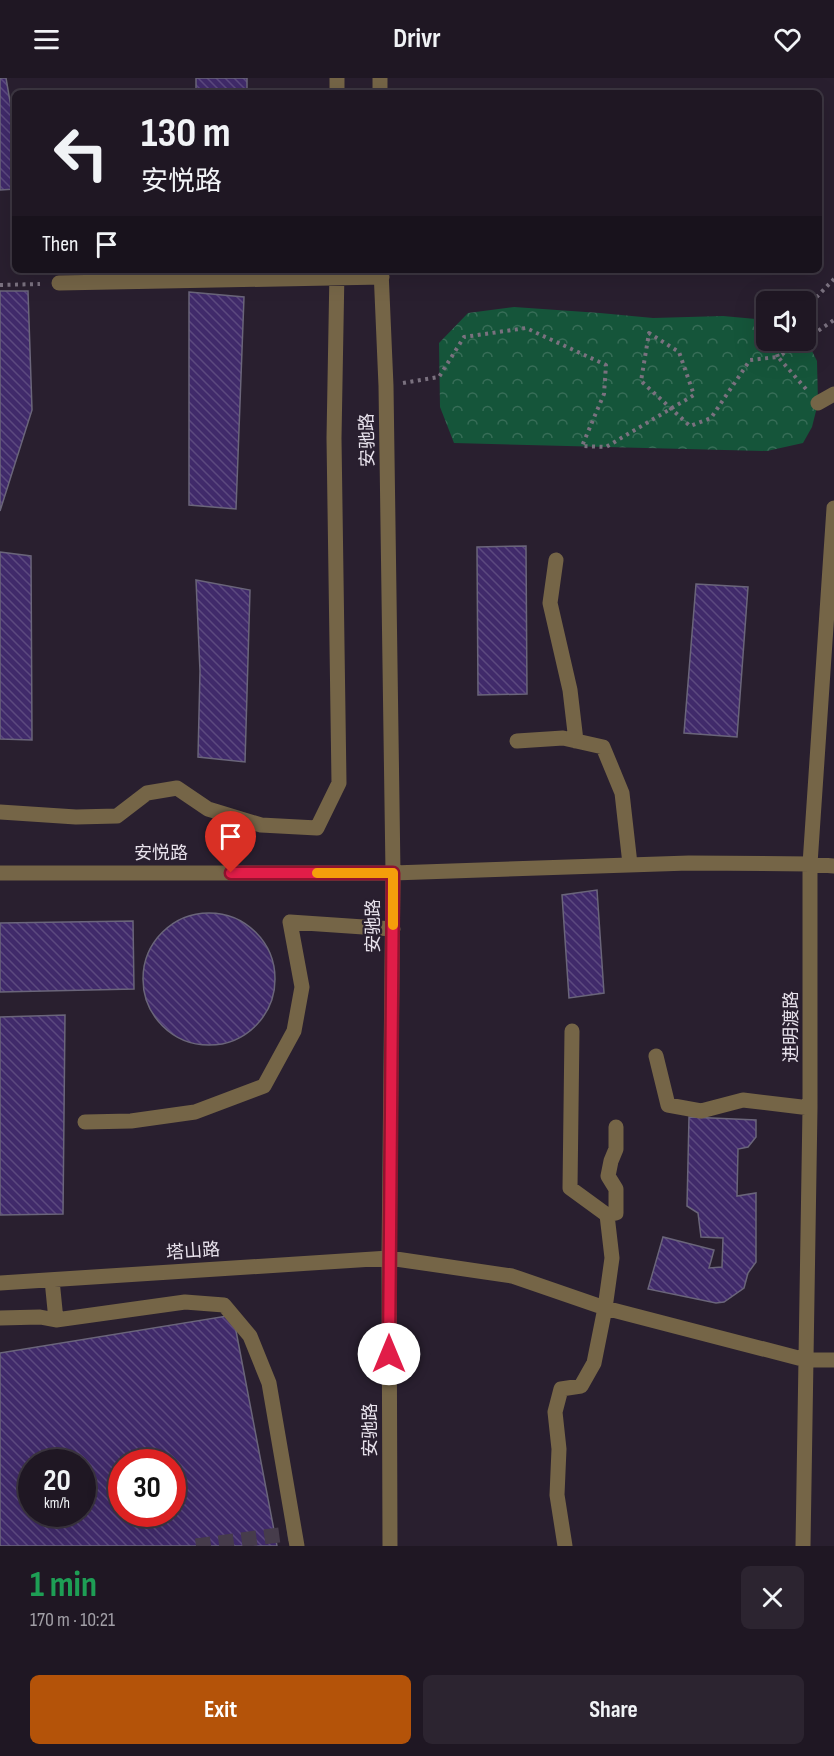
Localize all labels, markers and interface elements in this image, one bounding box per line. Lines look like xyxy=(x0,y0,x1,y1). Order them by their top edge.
icon: menu xyxy=(30,23,63,56)
text: Drivr xyxy=(393,23,441,55)
icon: heart xyxy=(771,23,804,56)
text: 130 m xyxy=(141,108,231,159)
icon: left xyxy=(42,114,120,192)
text: 安悦路 xyxy=(141,166,222,198)
icon: arrive xyxy=(90,228,123,261)
text: Then xyxy=(42,231,78,258)
map controls xyxy=(756,291,816,351)
button: sound xyxy=(756,291,816,351)
street label: 安驰路 xyxy=(357,413,378,467)
pin xyxy=(205,811,256,873)
icon: arrive xyxy=(214,820,247,853)
street label: 安悦路 xyxy=(134,843,188,864)
street label: 安驰路 xyxy=(363,899,384,953)
street label: 进明渡路 xyxy=(781,991,802,1063)
street label: 塔山路 xyxy=(165,1239,221,1264)
position arrow xyxy=(357,1322,421,1386)
street label: 安驰路 xyxy=(360,1403,381,1457)
speed limit sign: 30 xyxy=(108,1449,186,1527)
text: 20 xyxy=(43,1463,71,1499)
text: km/h xyxy=(44,1494,70,1513)
text: 1 min xyxy=(30,1564,97,1607)
button: close xyxy=(741,1566,804,1629)
text: 170 m · 10:21 xyxy=(30,1608,115,1632)
button: Exit xyxy=(30,1675,411,1744)
button: Share xyxy=(423,1675,804,1744)

